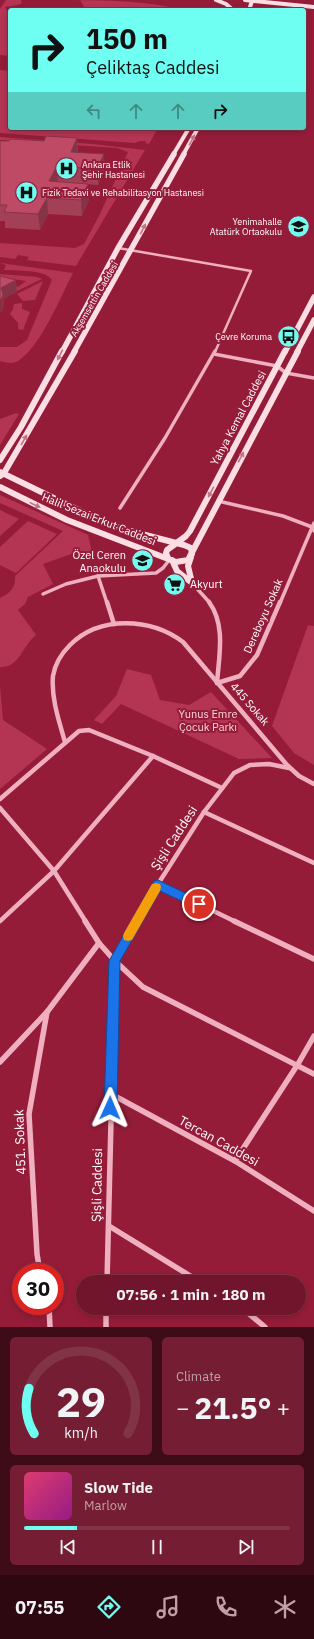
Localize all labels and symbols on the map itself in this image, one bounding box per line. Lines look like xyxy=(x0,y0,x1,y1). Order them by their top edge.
one-way arrow xyxy=(189,134,195,146)
hospital icon: Ankara Etlik Şehir Hastanesi xyxy=(54,156,80,182)
place label: Ankara Etlik Şehir Hastanesi xyxy=(82,159,145,180)
hospital icon: Fizik Tedavi ve Rehabilitasyon Hastanesi xyxy=(14,179,40,205)
place label: Fizik Tedavi ve Rehabilitasyon Hastanesi xyxy=(42,187,204,198)
school or university icon: Yenimahalle Atatürk Ortaokulu xyxy=(285,213,311,239)
place label: Yenimahalle Atatürk Ortaokulu xyxy=(210,216,282,237)
one-way arrow xyxy=(140,224,146,235)
street label: Akşemsettin Caddesi xyxy=(68,259,120,339)
bus stop icon: Çevre Koruma xyxy=(275,323,301,349)
place label: Çevre Koruma xyxy=(215,331,272,342)
one-way arrow xyxy=(56,349,63,361)
street label: Yahya Kemal Caddesi xyxy=(207,368,269,468)
one-way arrow xyxy=(21,434,28,446)
one-way arrow xyxy=(238,451,245,463)
one-way arrow xyxy=(207,486,214,498)
street label: Halil Sezai Erkut Caddesi xyxy=(40,490,158,548)
one-way arrow xyxy=(29,501,41,508)
place label: Özel Ceren Anaokulu xyxy=(72,548,126,575)
school or university icon: Özel Ceren Anaokulu xyxy=(129,548,155,574)
supermarket icon: Akyurt xyxy=(162,571,188,597)
street label: Dereboyu Sokak xyxy=(240,576,286,655)
place label: Akyurt xyxy=(190,577,223,591)
street label: 445 Sokak xyxy=(228,680,273,728)
park label: Yunus Emre Çocuk Parkı xyxy=(179,707,237,734)
street label: Şişli Caddesi xyxy=(147,802,201,874)
pin xyxy=(182,887,216,921)
position arrow xyxy=(89,1087,131,1129)
street label: 451. Sokak xyxy=(10,1109,30,1175)
street label: Tercan Caddesi xyxy=(176,1112,262,1170)
street label: Şişli Caddesi xyxy=(88,1148,106,1222)
speed limit sign: 30 xyxy=(12,1263,64,1315)

